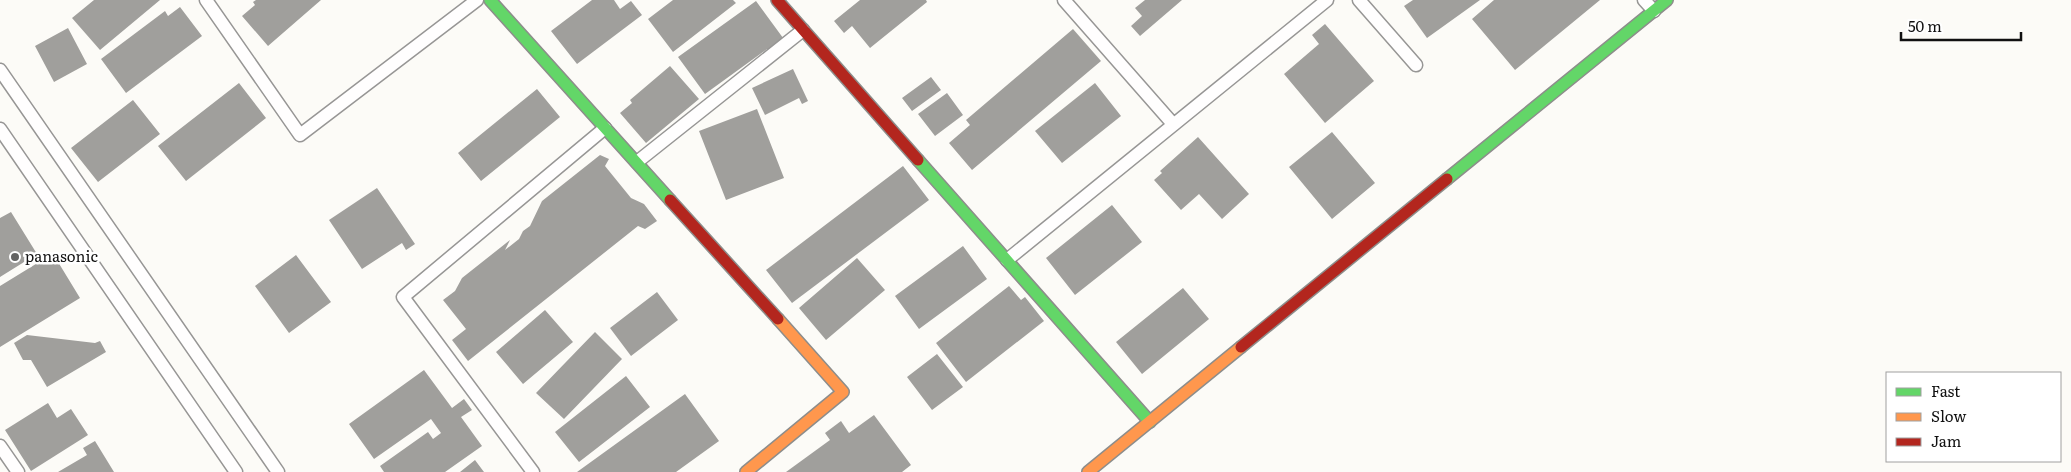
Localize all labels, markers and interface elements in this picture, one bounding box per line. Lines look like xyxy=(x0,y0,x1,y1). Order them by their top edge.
scale bar xyxy=(1901,10,2021,42)
text: 50 m xyxy=(1908,14,1942,37)
place label: panasonic xyxy=(25,244,98,267)
marker: panasonic xyxy=(9,251,21,263)
legend xyxy=(1886,372,2061,462)
text: Fast xyxy=(1931,379,1960,402)
text: Slow xyxy=(1931,404,1966,427)
text: Jam xyxy=(1931,429,1962,452)

